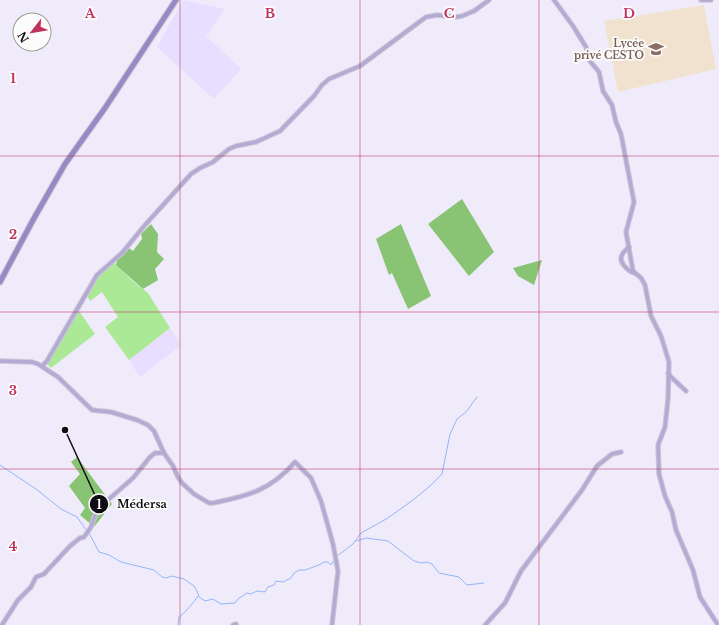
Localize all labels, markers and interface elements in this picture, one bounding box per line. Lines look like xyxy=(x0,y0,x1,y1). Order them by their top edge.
text: A xyxy=(84,5,96,22)
text: B xyxy=(265,5,275,22)
text: C xyxy=(444,5,455,22)
text: D xyxy=(623,5,635,22)
north arrow xyxy=(12,12,52,52)
text: N xyxy=(14,29,32,45)
place label: Lycée privé CESTO xyxy=(574,37,644,62)
school or university icon: Lycée privé CESTO xyxy=(647,40,665,58)
text: 1 xyxy=(10,70,16,87)
text: 2 xyxy=(9,226,17,243)
text: 3 xyxy=(9,382,17,399)
callout: Médersa xyxy=(89,493,174,516)
text: 1 xyxy=(96,497,102,512)
text: Médersa xyxy=(117,497,168,511)
text: 4 xyxy=(9,538,18,555)

